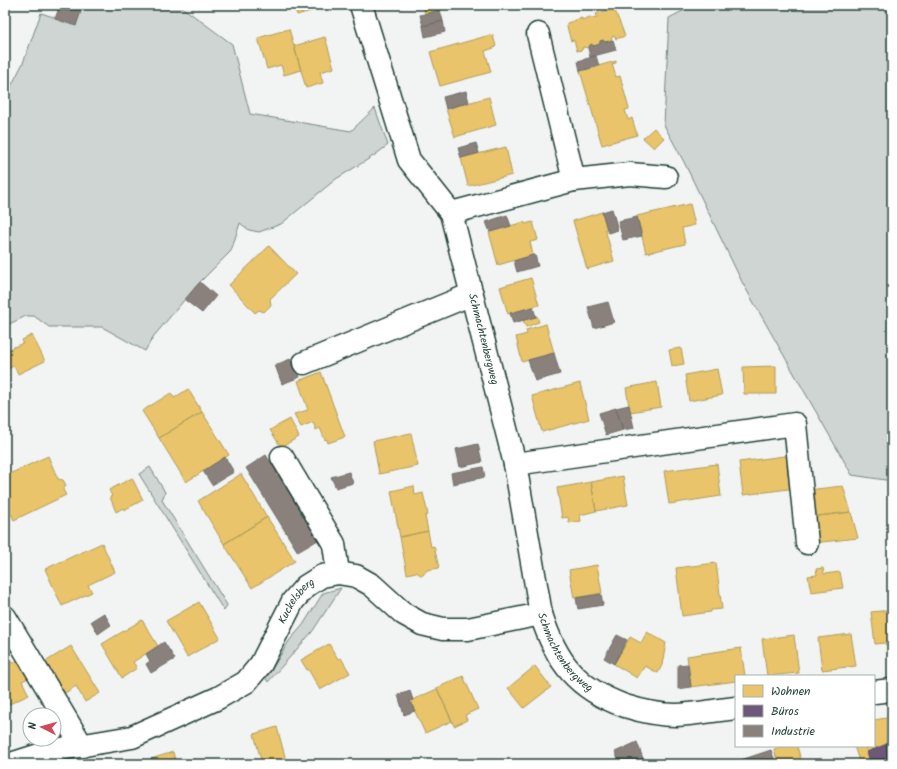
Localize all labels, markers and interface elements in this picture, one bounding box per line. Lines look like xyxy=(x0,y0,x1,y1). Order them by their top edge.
street label: Schmachtenbergweg xyxy=(463,291,503,387)
street label: Kuckelsberg xyxy=(274,574,318,627)
street label: Schmachtenbergweg xyxy=(532,610,596,697)
legend xyxy=(735,675,875,747)
text: Wohnen xyxy=(771,682,810,701)
text: Büros xyxy=(771,702,799,721)
north arrow xyxy=(22,707,62,747)
text: N xyxy=(24,722,42,730)
text: Industrie xyxy=(771,722,815,741)

